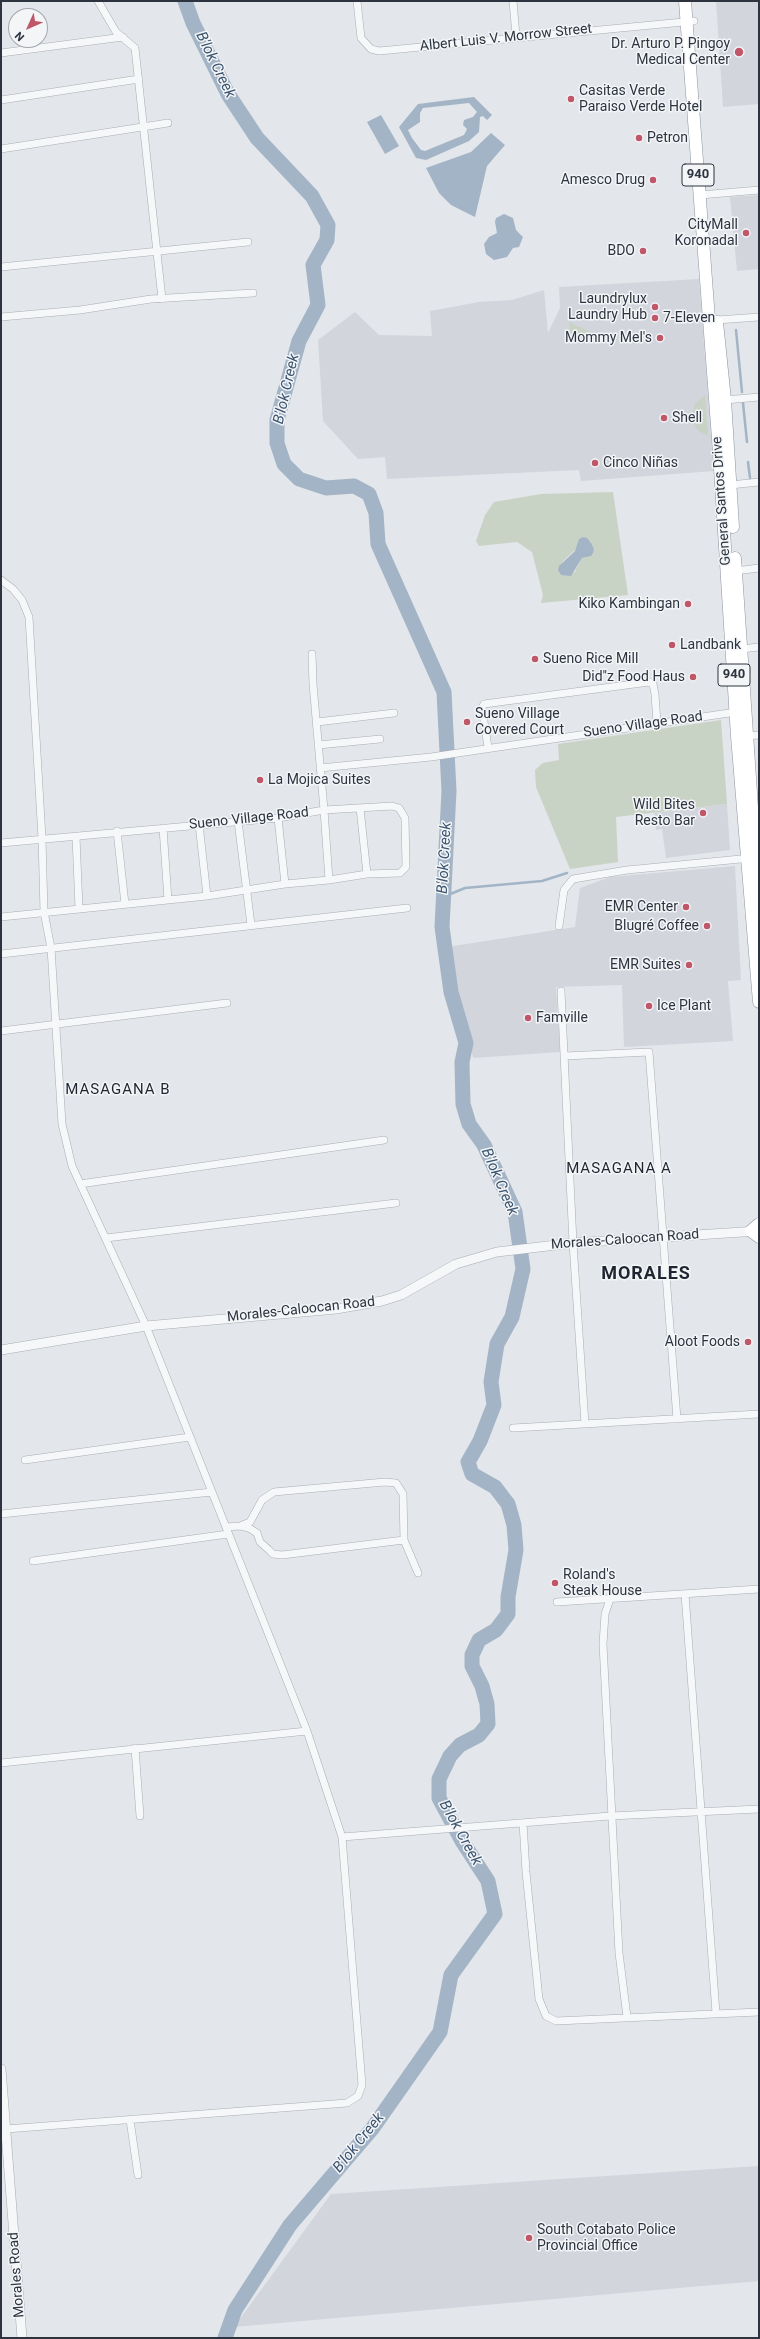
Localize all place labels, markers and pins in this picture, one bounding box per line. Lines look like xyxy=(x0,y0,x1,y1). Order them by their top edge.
place label: Dr. Arturo P. Pingoy Medical Center xyxy=(611,36,730,68)
marker: Dr. Arturo P. Pingoy Medical Center xyxy=(733,46,745,58)
place label: Casitas Verde Paraiso Verde Hotel xyxy=(579,83,702,116)
marker: Casitas Verde Paraiso Verde Hotel xyxy=(566,94,576,104)
place label: Petron xyxy=(647,130,688,146)
marker: Petron xyxy=(634,133,644,143)
place label: Amesco Drug xyxy=(561,172,645,188)
marker: Amesco Drug xyxy=(648,175,658,185)
place label: CityMall Koronadal xyxy=(675,217,738,250)
marker: CityMall Koronadal xyxy=(741,228,751,238)
place label: BDO xyxy=(607,243,635,259)
marker: BDO xyxy=(638,246,648,256)
place label: Laundrylux Laundry Hub xyxy=(568,291,647,324)
marker: Laundrylux Laundry Hub xyxy=(650,302,660,312)
place label: 7-Eleven xyxy=(663,310,715,326)
marker: 7-Eleven xyxy=(650,313,660,323)
place label: Mommy Mel's xyxy=(565,330,652,346)
marker: Mommy Mel's xyxy=(655,333,665,343)
place label: Shell xyxy=(672,410,702,426)
marker: Shell xyxy=(659,413,669,423)
place label: Cinco Niñas xyxy=(603,455,678,471)
marker: Cinco Niñas xyxy=(590,458,600,468)
place label: Kiko Kambingan xyxy=(578,596,680,612)
marker: Kiko Kambingan xyxy=(683,599,693,609)
place label: Landbank xyxy=(680,637,741,653)
marker: Landbank xyxy=(667,640,677,650)
place label: Sueno Rice Mill xyxy=(543,651,638,667)
marker: Sueno Rice Mill xyxy=(530,654,540,664)
place label: Did"z Food Haus xyxy=(582,669,685,685)
marker: Did"z Food Haus xyxy=(688,672,698,682)
place label: Sueno Village Covered Court xyxy=(475,706,564,738)
marker: Sueno Village Covered Court xyxy=(462,717,472,727)
place label: La Mojica Suites xyxy=(268,772,371,788)
marker: La Mojica Suites xyxy=(255,775,265,785)
place label: Wild Bites Resto Bar xyxy=(633,797,695,830)
marker: Wild Bites Resto Bar xyxy=(698,808,708,818)
place label: EMR Center xyxy=(605,899,678,915)
marker: EMR Center xyxy=(681,902,691,912)
place label: Blugré Coffee xyxy=(614,918,699,934)
marker: Blugré Coffee xyxy=(702,921,712,931)
place label: EMR Suites xyxy=(610,957,681,973)
marker: EMR Suites xyxy=(684,960,694,970)
place label: Ice Plant xyxy=(657,998,711,1014)
marker: Ice Plant xyxy=(644,1001,654,1011)
place label: Famville xyxy=(536,1010,588,1026)
marker: Famville xyxy=(523,1013,533,1023)
place label: Aloot Foods xyxy=(665,1334,740,1350)
marker: Aloot Foods xyxy=(743,1337,753,1347)
place label: Roland's Steak House xyxy=(563,1567,642,1600)
marker: Roland's Steak House xyxy=(550,1578,560,1588)
place label: South Cotabato Police Provincial Office xyxy=(537,2222,676,2254)
marker: South Cotabato Police Provincial Office xyxy=(524,2233,534,2243)

